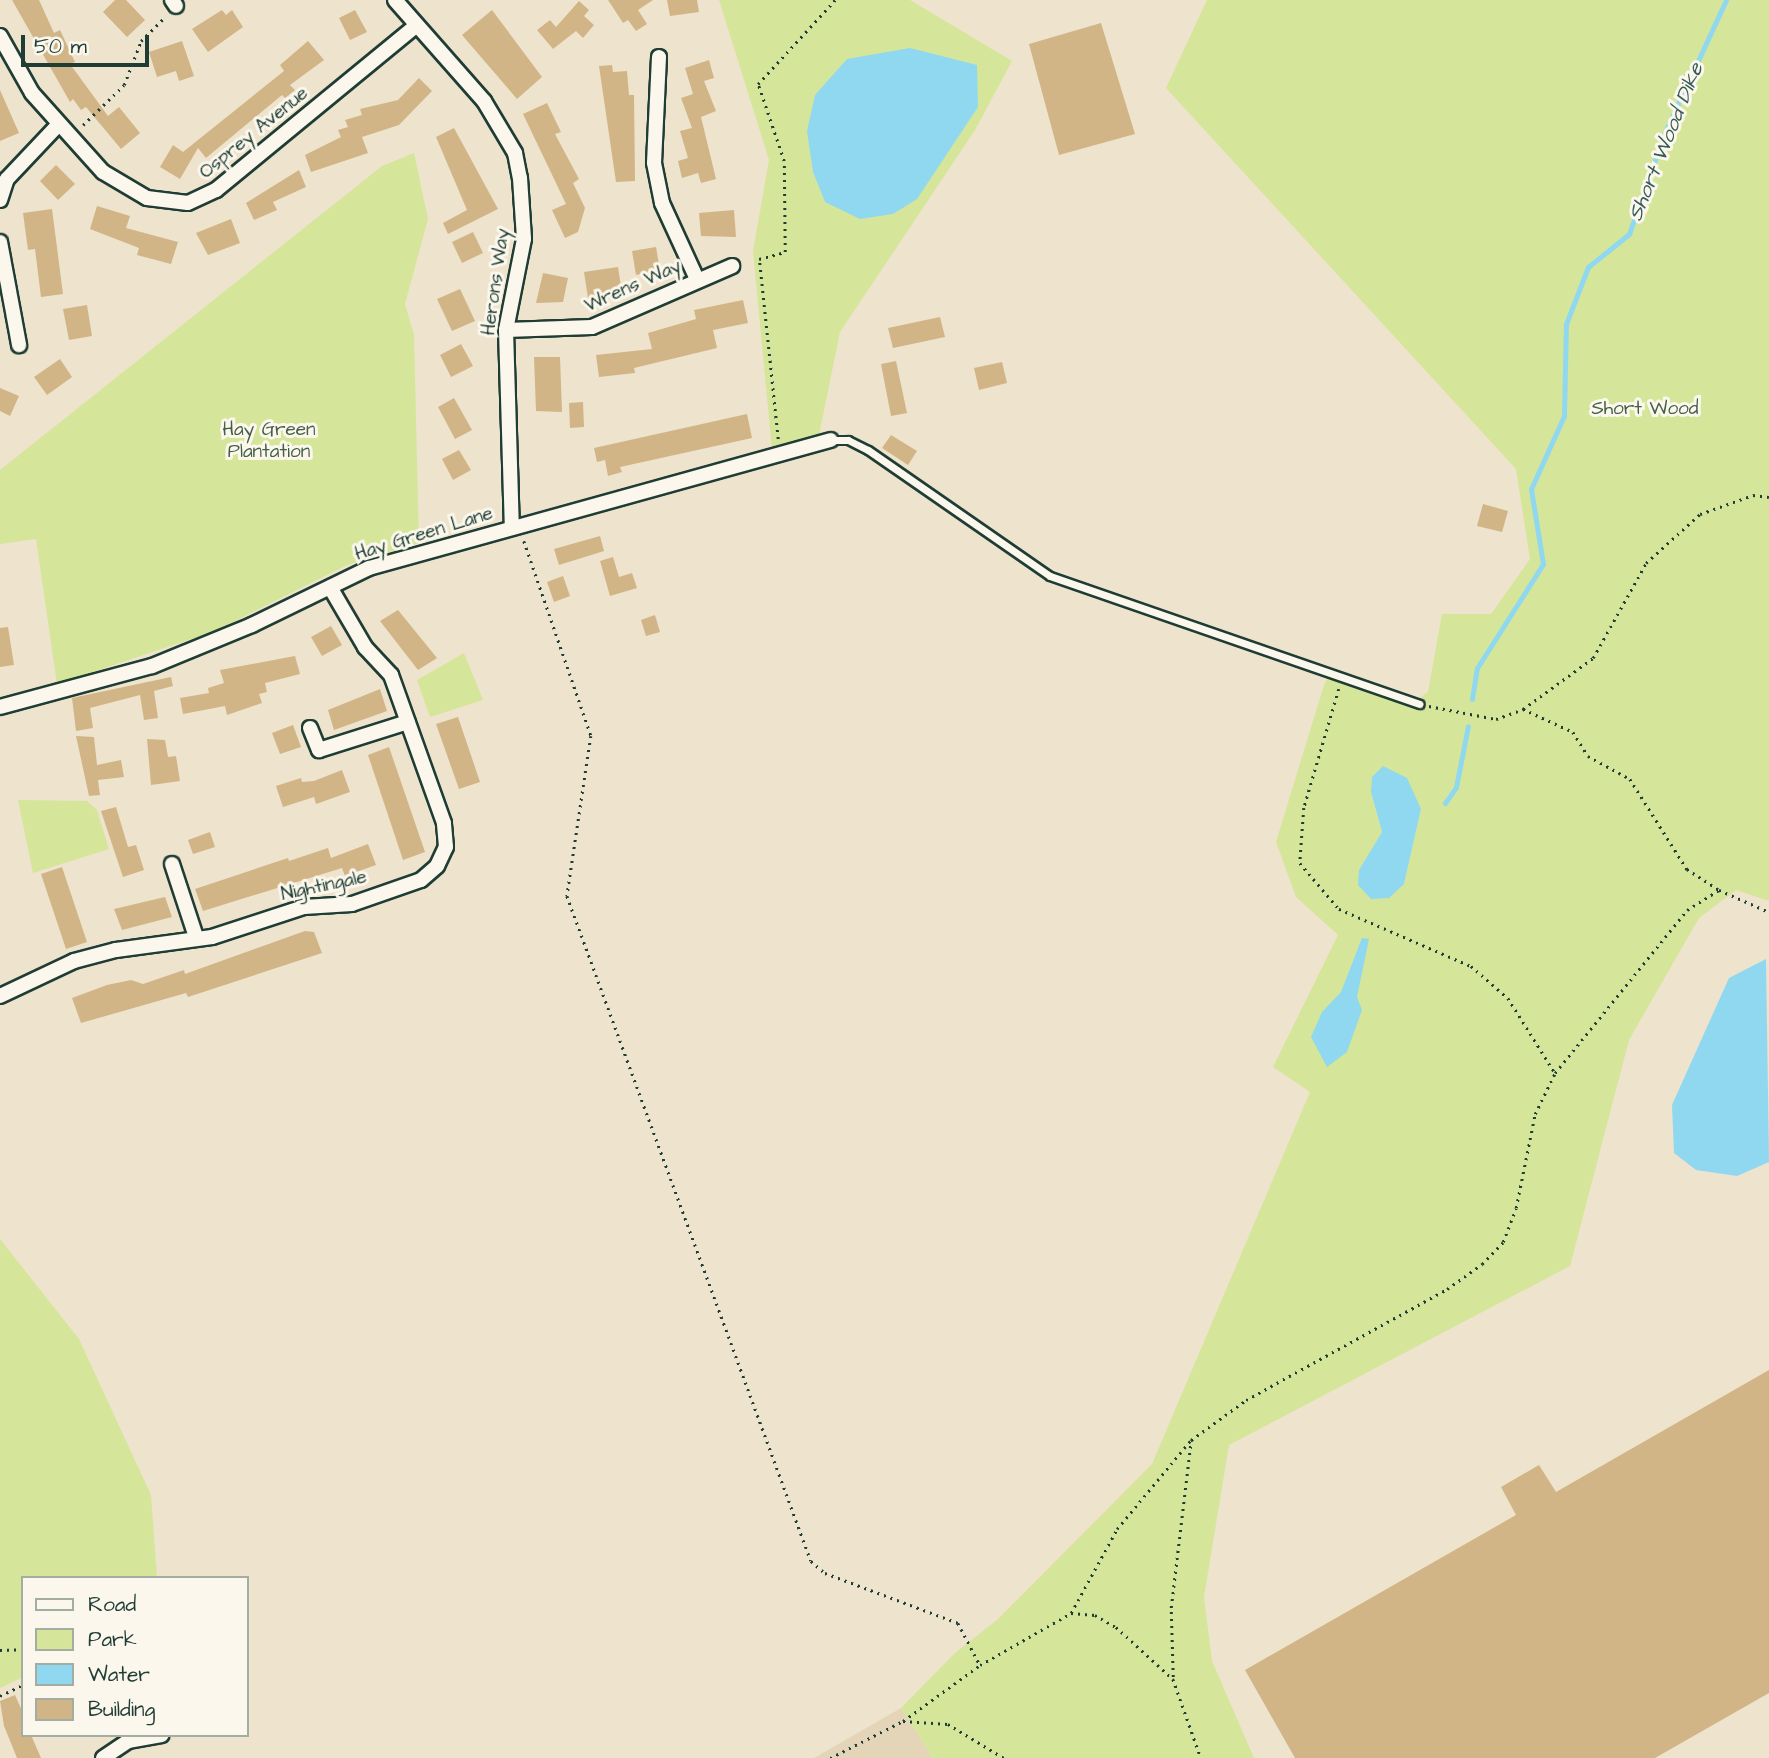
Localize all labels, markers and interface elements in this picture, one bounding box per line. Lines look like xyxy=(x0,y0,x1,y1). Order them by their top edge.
scale bar xyxy=(24,21,152,65)
text: 50 m xyxy=(34,32,87,61)
water label: Short Wood Dike xyxy=(1623,59,1709,225)
street label: Osprey Avenue xyxy=(195,82,313,184)
street label: Herons Way xyxy=(477,227,515,337)
street label: Wrens Way xyxy=(581,255,685,317)
park label: Short Wood xyxy=(1591,398,1699,420)
park label: Hay Green Plantation xyxy=(223,419,315,463)
street label: Hay Green Lane xyxy=(352,502,496,566)
street label: Nightingale xyxy=(279,866,369,906)
legend xyxy=(21,1576,248,1737)
text: Road xyxy=(88,1590,136,1619)
text: Park xyxy=(88,1625,137,1654)
text: Water xyxy=(88,1660,150,1689)
text: Building xyxy=(88,1695,155,1724)

